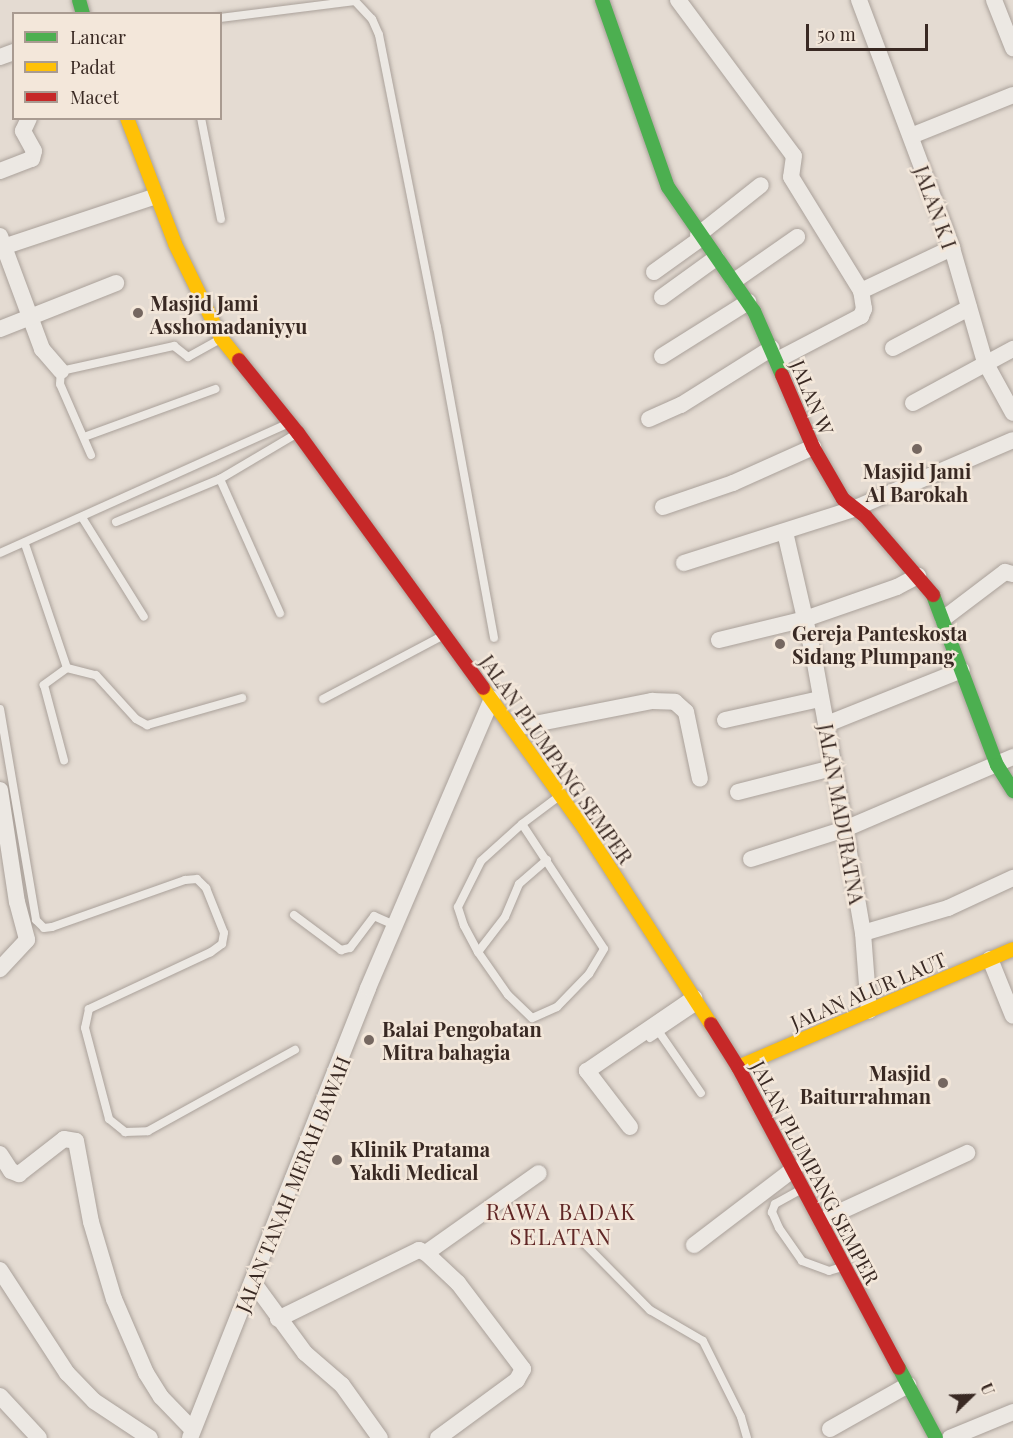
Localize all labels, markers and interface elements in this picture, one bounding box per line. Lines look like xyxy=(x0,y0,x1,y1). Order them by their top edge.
legend xyxy=(12,12,222,120)
scale bar xyxy=(809,12,930,50)
text: 50 m xyxy=(817,22,856,46)
text: Lancar xyxy=(70,25,126,49)
text: Padat xyxy=(70,55,115,79)
text: Macet xyxy=(70,85,119,109)
street label: JALAN K I xyxy=(910,162,962,252)
place label: Masjid Jami Asshomadaniyyu xyxy=(150,290,307,337)
marker: Masjid Jami Asshomadaniyyu xyxy=(131,306,145,320)
street label: JALAN W xyxy=(786,356,840,438)
marker: Masjid Jami Al Barokah xyxy=(910,442,924,456)
place label: Masjid Jami Al Barokah xyxy=(863,458,971,505)
place label: Gereja Panteskosta Sidang Plumpang xyxy=(792,620,967,667)
marker: Gereja Panteskosta Sidang Plumpang xyxy=(773,637,787,651)
street label: JALAN PLUMPANG SEMPER xyxy=(476,650,638,868)
street label: JALAN MADURATNA xyxy=(814,722,870,906)
street label: JALAN ALUR LAUT xyxy=(786,946,950,1034)
place label: Balai Pengobatan Mitra bahagia xyxy=(382,1016,542,1063)
marker: Balai Pengobatan Mitra bahagia xyxy=(360,1031,378,1049)
street label: JALAN TANAH MERAH BAWAH xyxy=(229,1052,355,1316)
street label: JALAN PLUMPANG SEMPER xyxy=(747,1056,885,1288)
place label: Masjid Baiturrahman xyxy=(800,1060,931,1107)
marker: Masjid Baiturrahman xyxy=(936,1076,950,1090)
place label: Klinik Pratama Yakdi Medical xyxy=(350,1136,490,1183)
marker: Klinik Pratama Yakdi Medical xyxy=(328,1151,346,1169)
district label: RAWA BADAK SELATAN xyxy=(486,1198,636,1250)
north arrow xyxy=(941,1366,1001,1426)
text: U xyxy=(976,1380,1000,1398)

